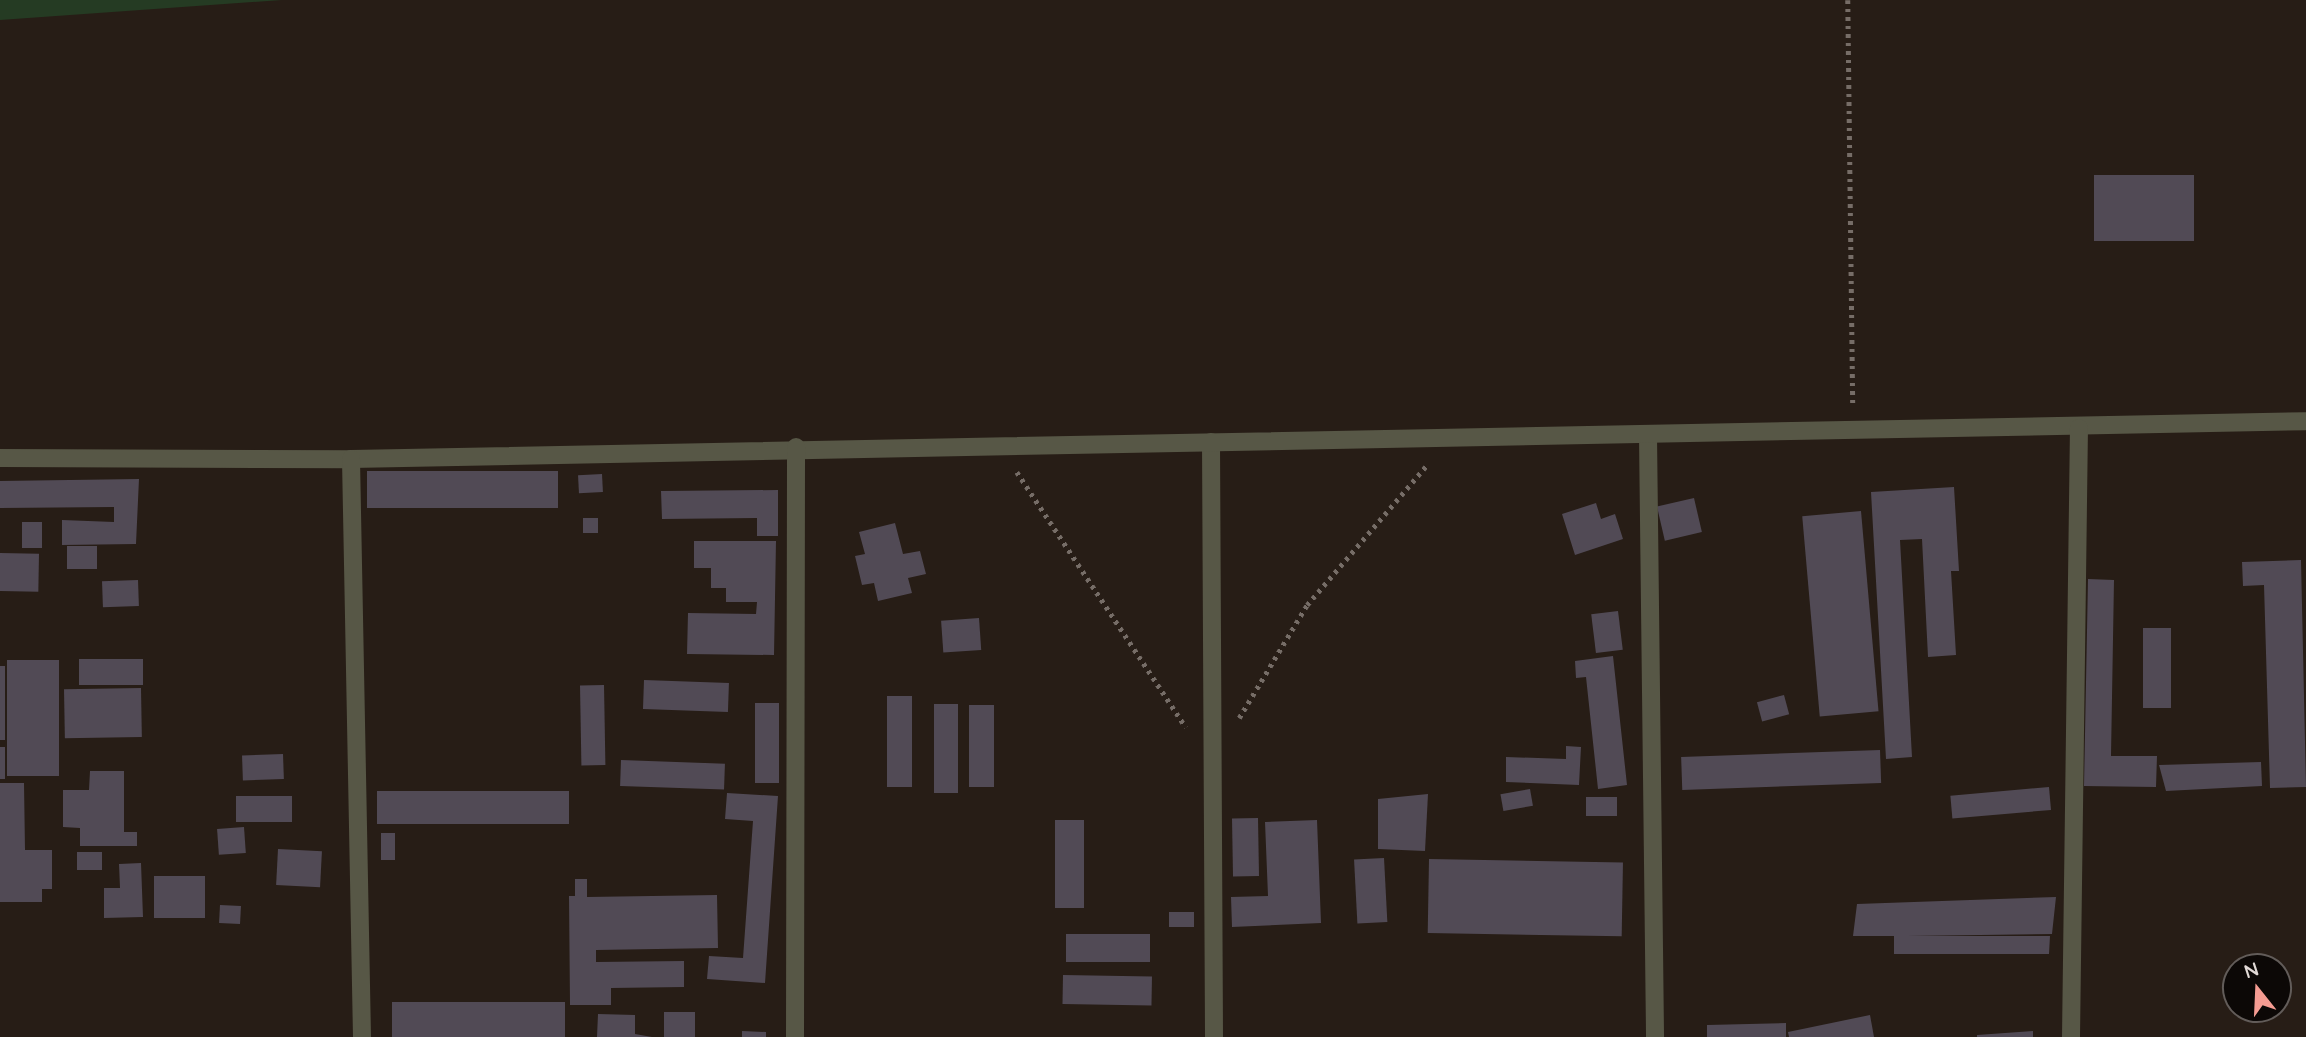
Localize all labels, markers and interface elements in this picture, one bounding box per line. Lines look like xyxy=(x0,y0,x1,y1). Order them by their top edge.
north arrow xyxy=(2222,953,2292,1023)
text: N xyxy=(2241,956,2261,984)

